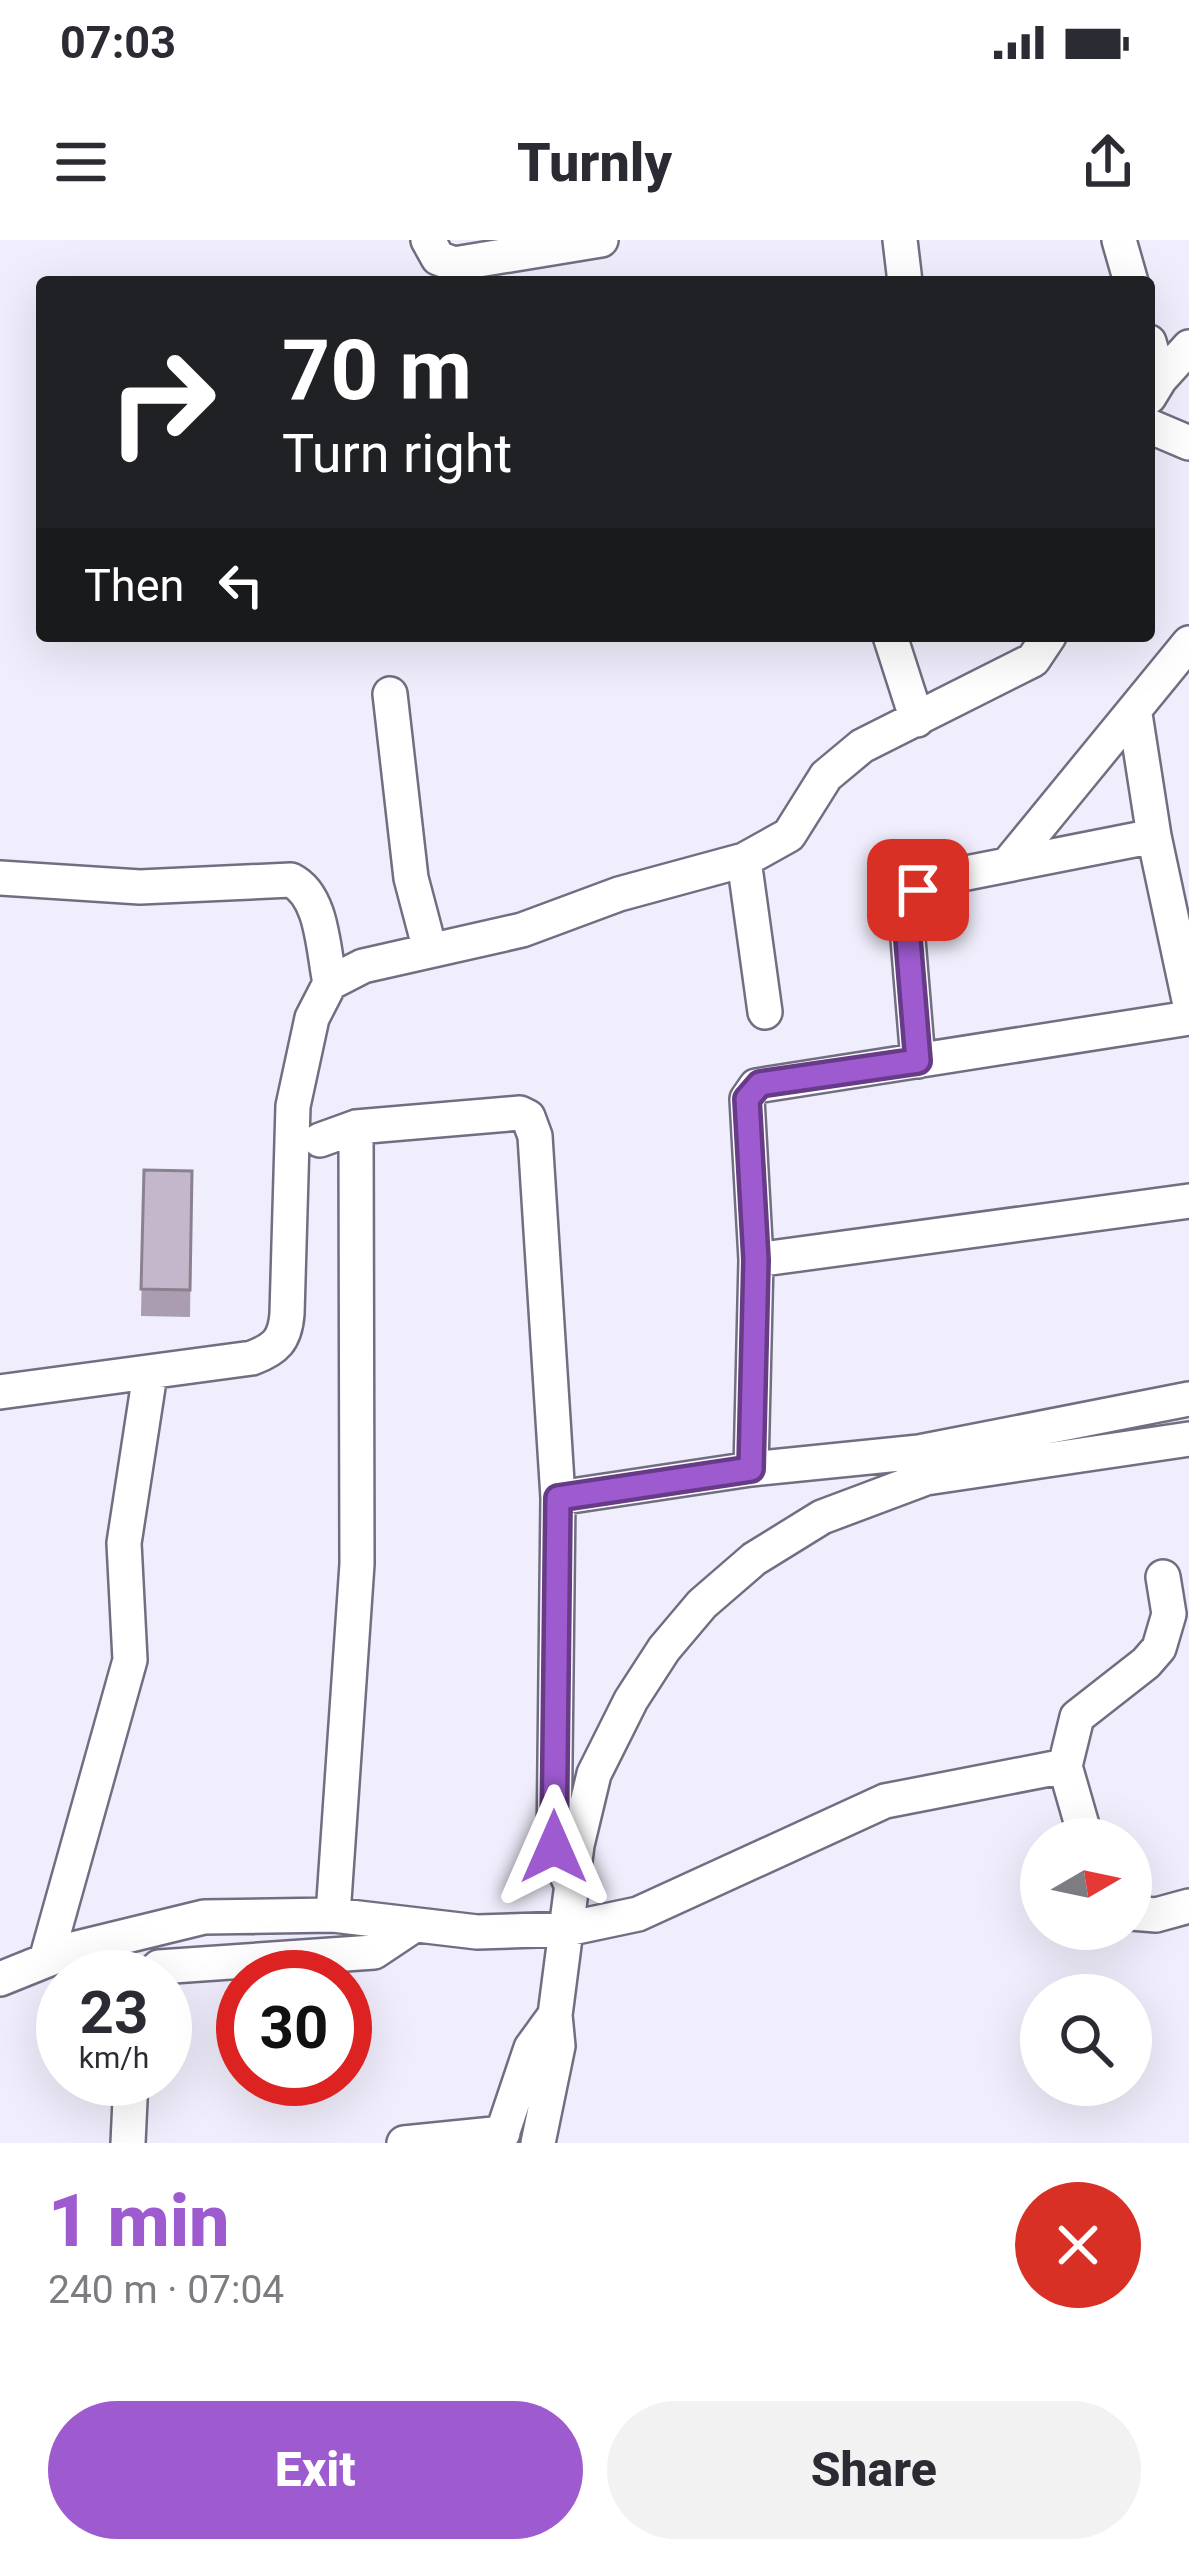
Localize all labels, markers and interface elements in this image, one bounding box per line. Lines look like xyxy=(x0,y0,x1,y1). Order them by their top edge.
text: 07:03 xyxy=(60,16,176,69)
icon: menu xyxy=(48,129,114,195)
icon: share xyxy=(1075,129,1141,195)
text: Turnly xyxy=(517,131,672,194)
text: 70 m xyxy=(282,321,472,420)
icon: right xyxy=(84,324,240,480)
text: Turn right xyxy=(282,422,512,485)
icon: left xyxy=(208,552,274,618)
text: Then xyxy=(84,559,184,612)
pin xyxy=(867,839,969,941)
icon: arrive xyxy=(885,857,951,923)
position arrow xyxy=(491,1784,617,1910)
north arrow xyxy=(1020,1818,1152,1950)
map controls xyxy=(1020,1818,1152,2106)
speed limit sign: 30 xyxy=(216,1950,372,2106)
button: search xyxy=(1020,1974,1152,2106)
text: 23 xyxy=(80,1977,148,2048)
text: km/h xyxy=(79,2040,149,2075)
text: 1 min xyxy=(48,2179,230,2264)
button: close xyxy=(1015,2182,1141,2308)
text: 240 m · 07:04 xyxy=(48,2267,284,2313)
button: Exit xyxy=(48,2401,583,2539)
button: Share xyxy=(607,2401,1141,2539)

